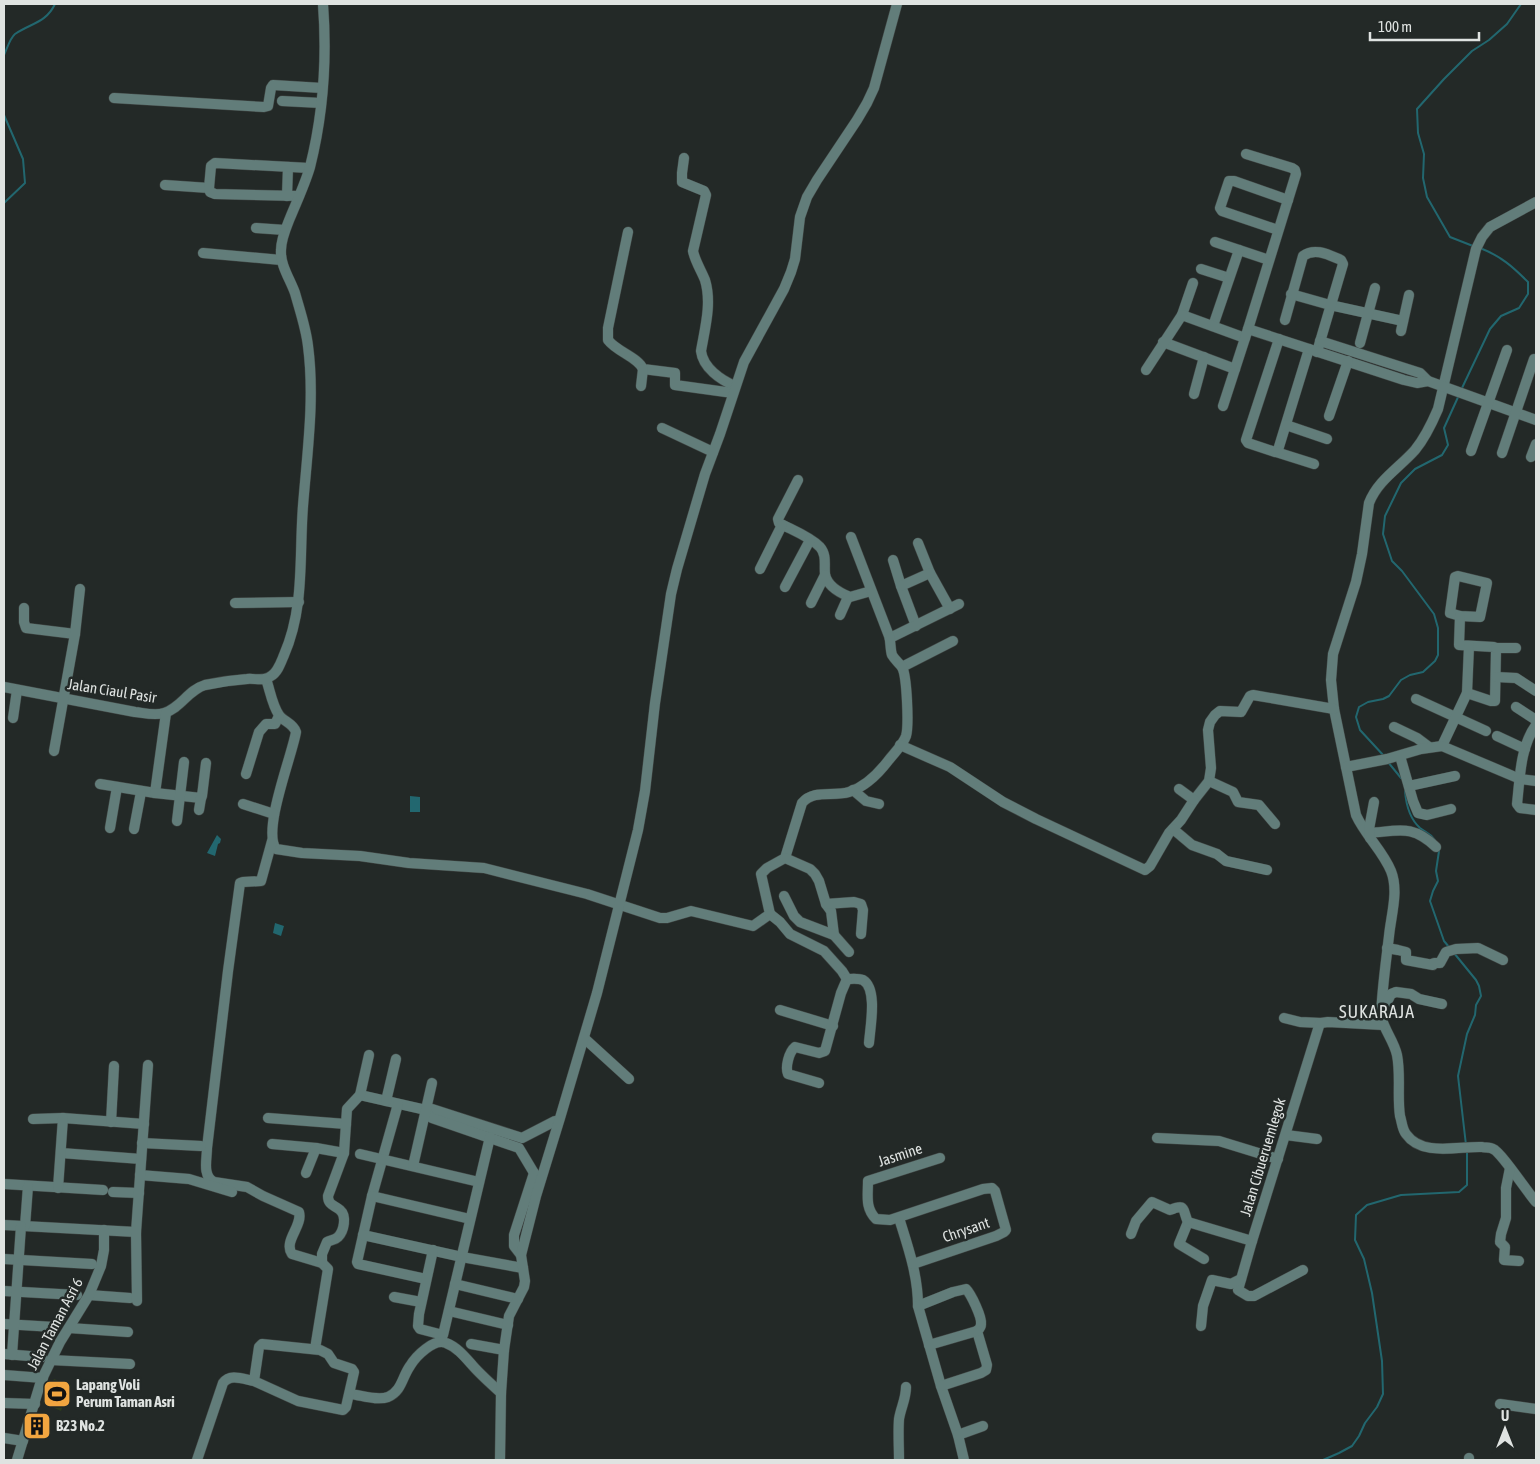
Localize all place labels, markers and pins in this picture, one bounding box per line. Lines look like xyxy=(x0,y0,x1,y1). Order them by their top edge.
place label: Lapang Voli Perum Taman Asri xyxy=(76,1376,175,1410)
sports icon: Lapang Voli Perum Taman Asri xyxy=(42,1379,72,1409)
building icon: B23 No.2 xyxy=(22,1411,52,1441)
place label: B23 No.2 xyxy=(56,1417,105,1434)

